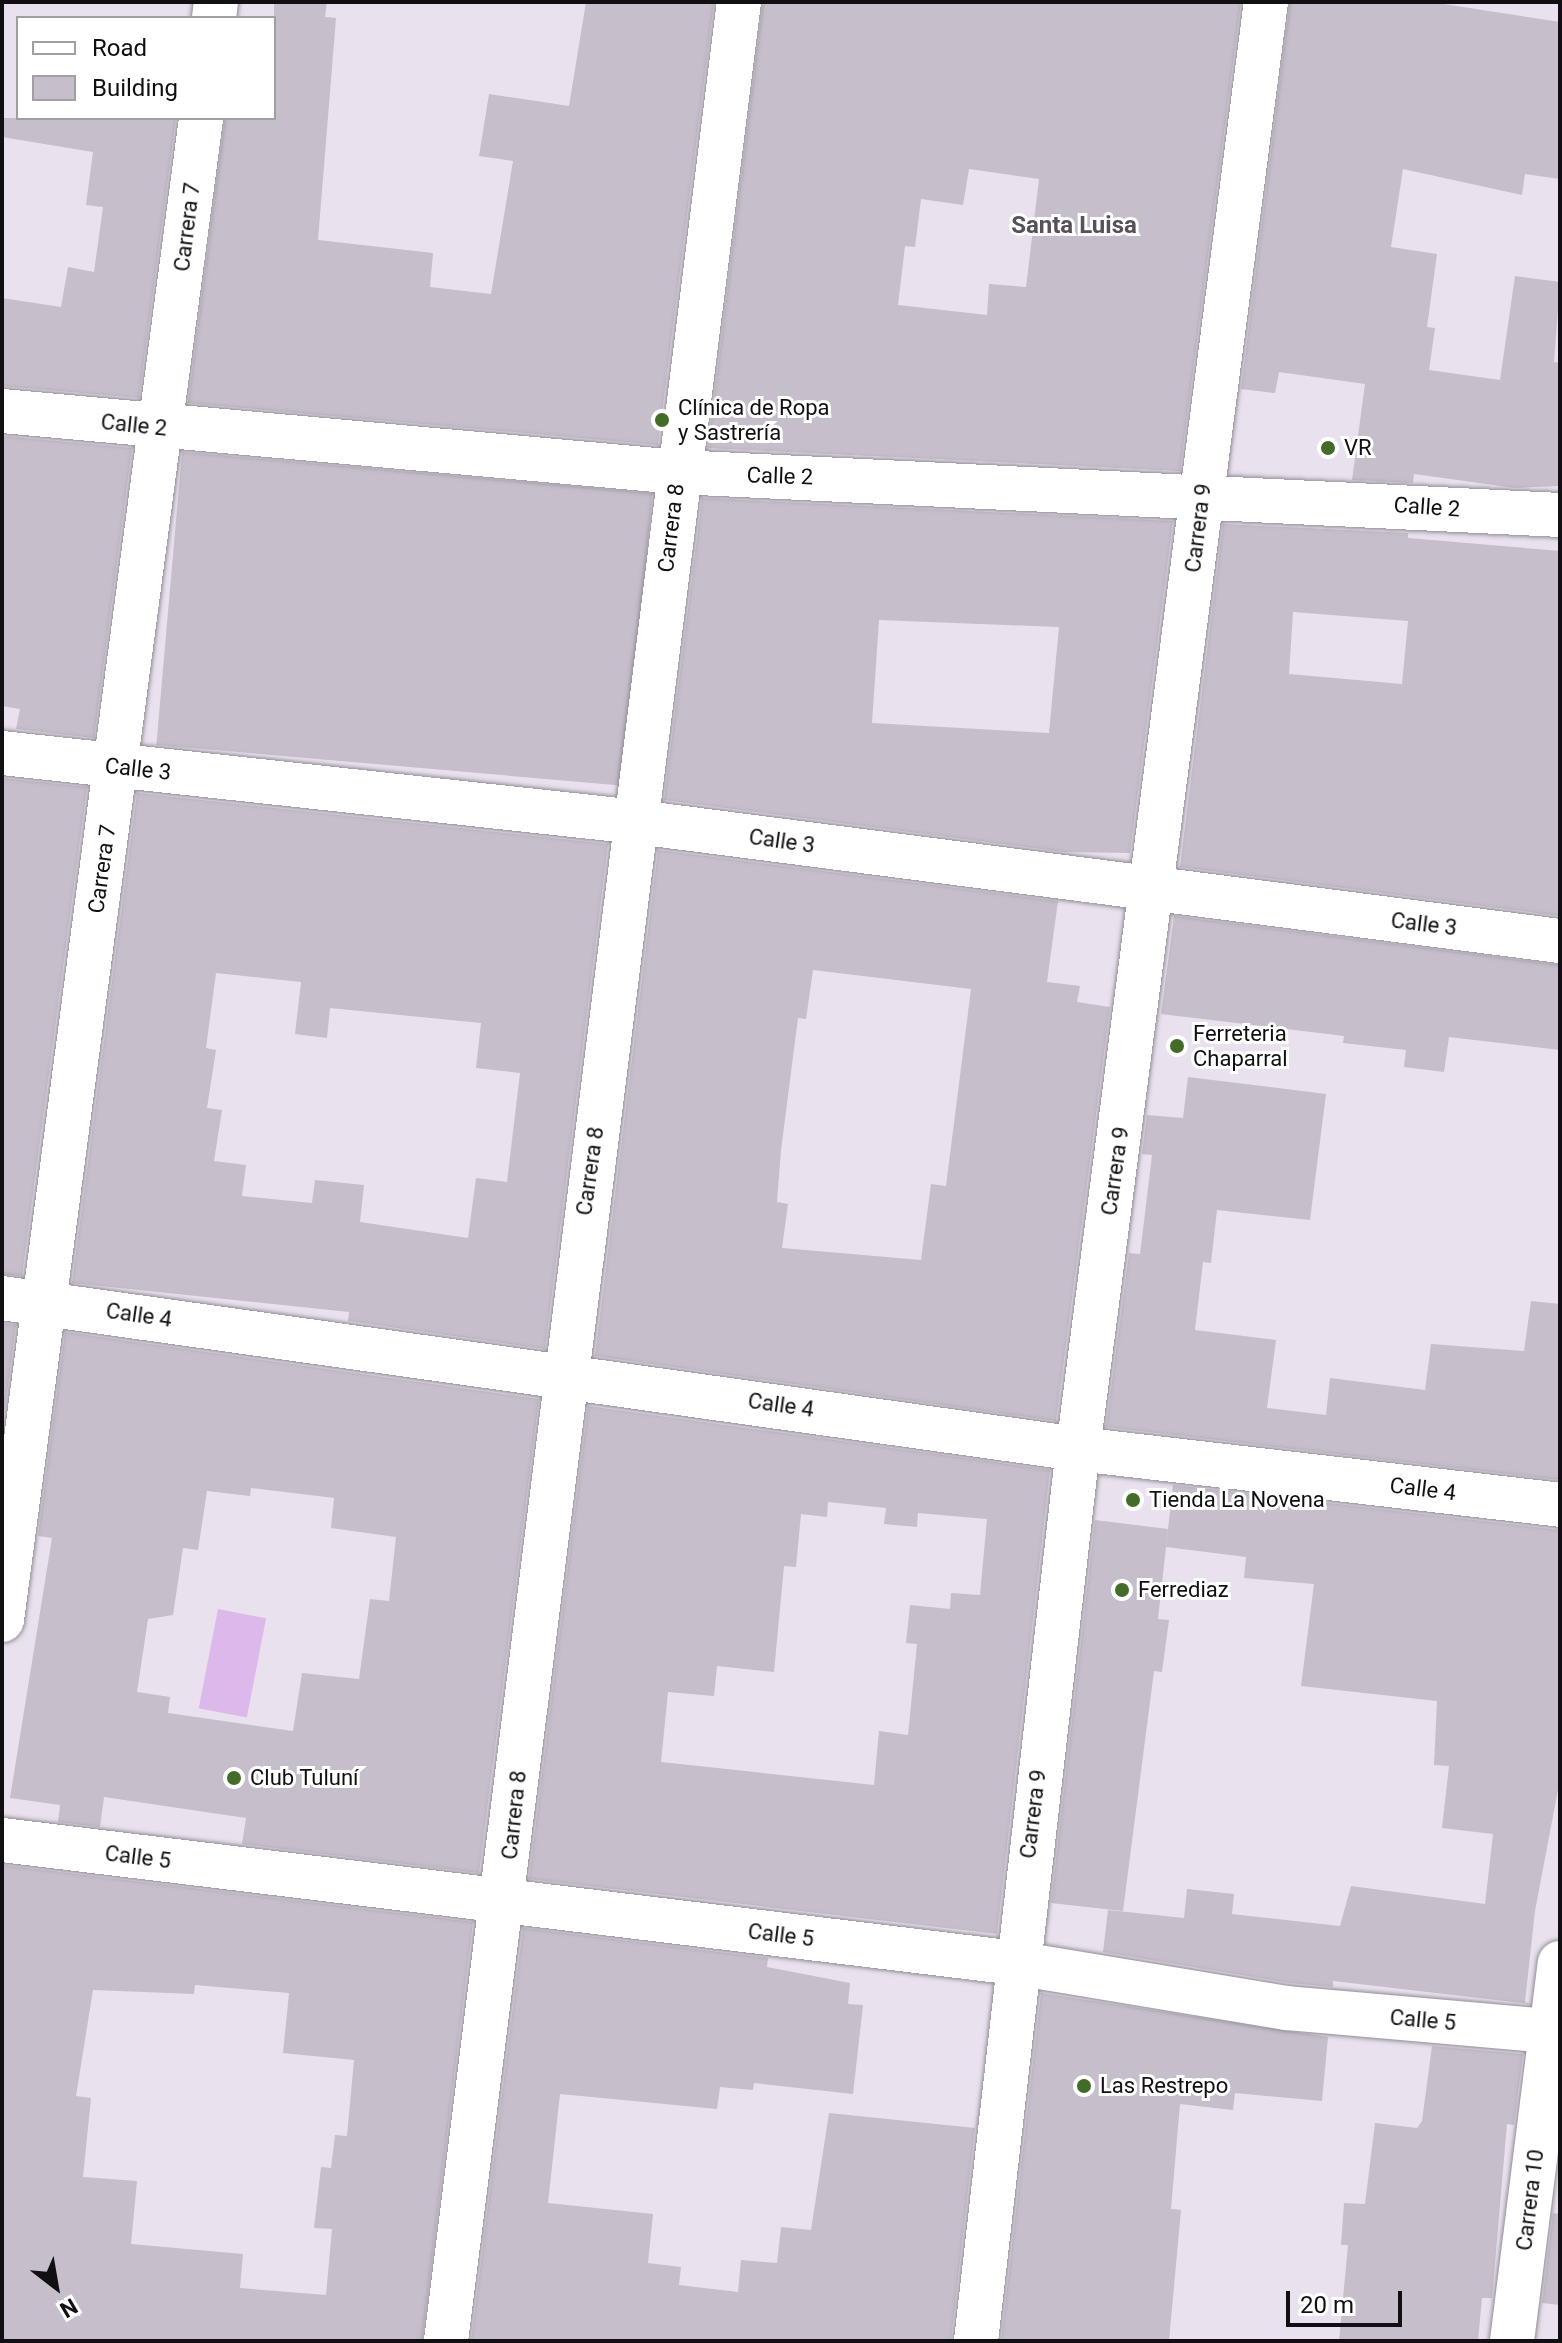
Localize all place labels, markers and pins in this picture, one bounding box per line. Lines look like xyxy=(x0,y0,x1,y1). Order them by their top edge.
place label: Clínica de Ropa y Sastrería xyxy=(678,394,830,446)
marker: Clínica de Ropa y Sastrería xyxy=(653,411,671,429)
place label: VR xyxy=(1344,435,1372,461)
marker: VR xyxy=(1319,439,1337,457)
place label: Ferreteria Chaparral xyxy=(1193,1020,1288,1072)
marker: Ferreteria Chaparral xyxy=(1168,1037,1186,1055)
place label: Tienda La Novena xyxy=(1149,1487,1325,1513)
marker: Tienda La Novena xyxy=(1124,1491,1142,1509)
place label: Ferrediaz xyxy=(1138,1577,1229,1603)
marker: Ferrediaz xyxy=(1113,1581,1131,1599)
place label: Club Tuluní xyxy=(250,1765,359,1791)
marker: Club Tuluní xyxy=(225,1769,243,1787)
place label: Las Restrepo xyxy=(1100,2073,1228,2099)
marker: Las Restrepo xyxy=(1075,2077,1093,2095)

